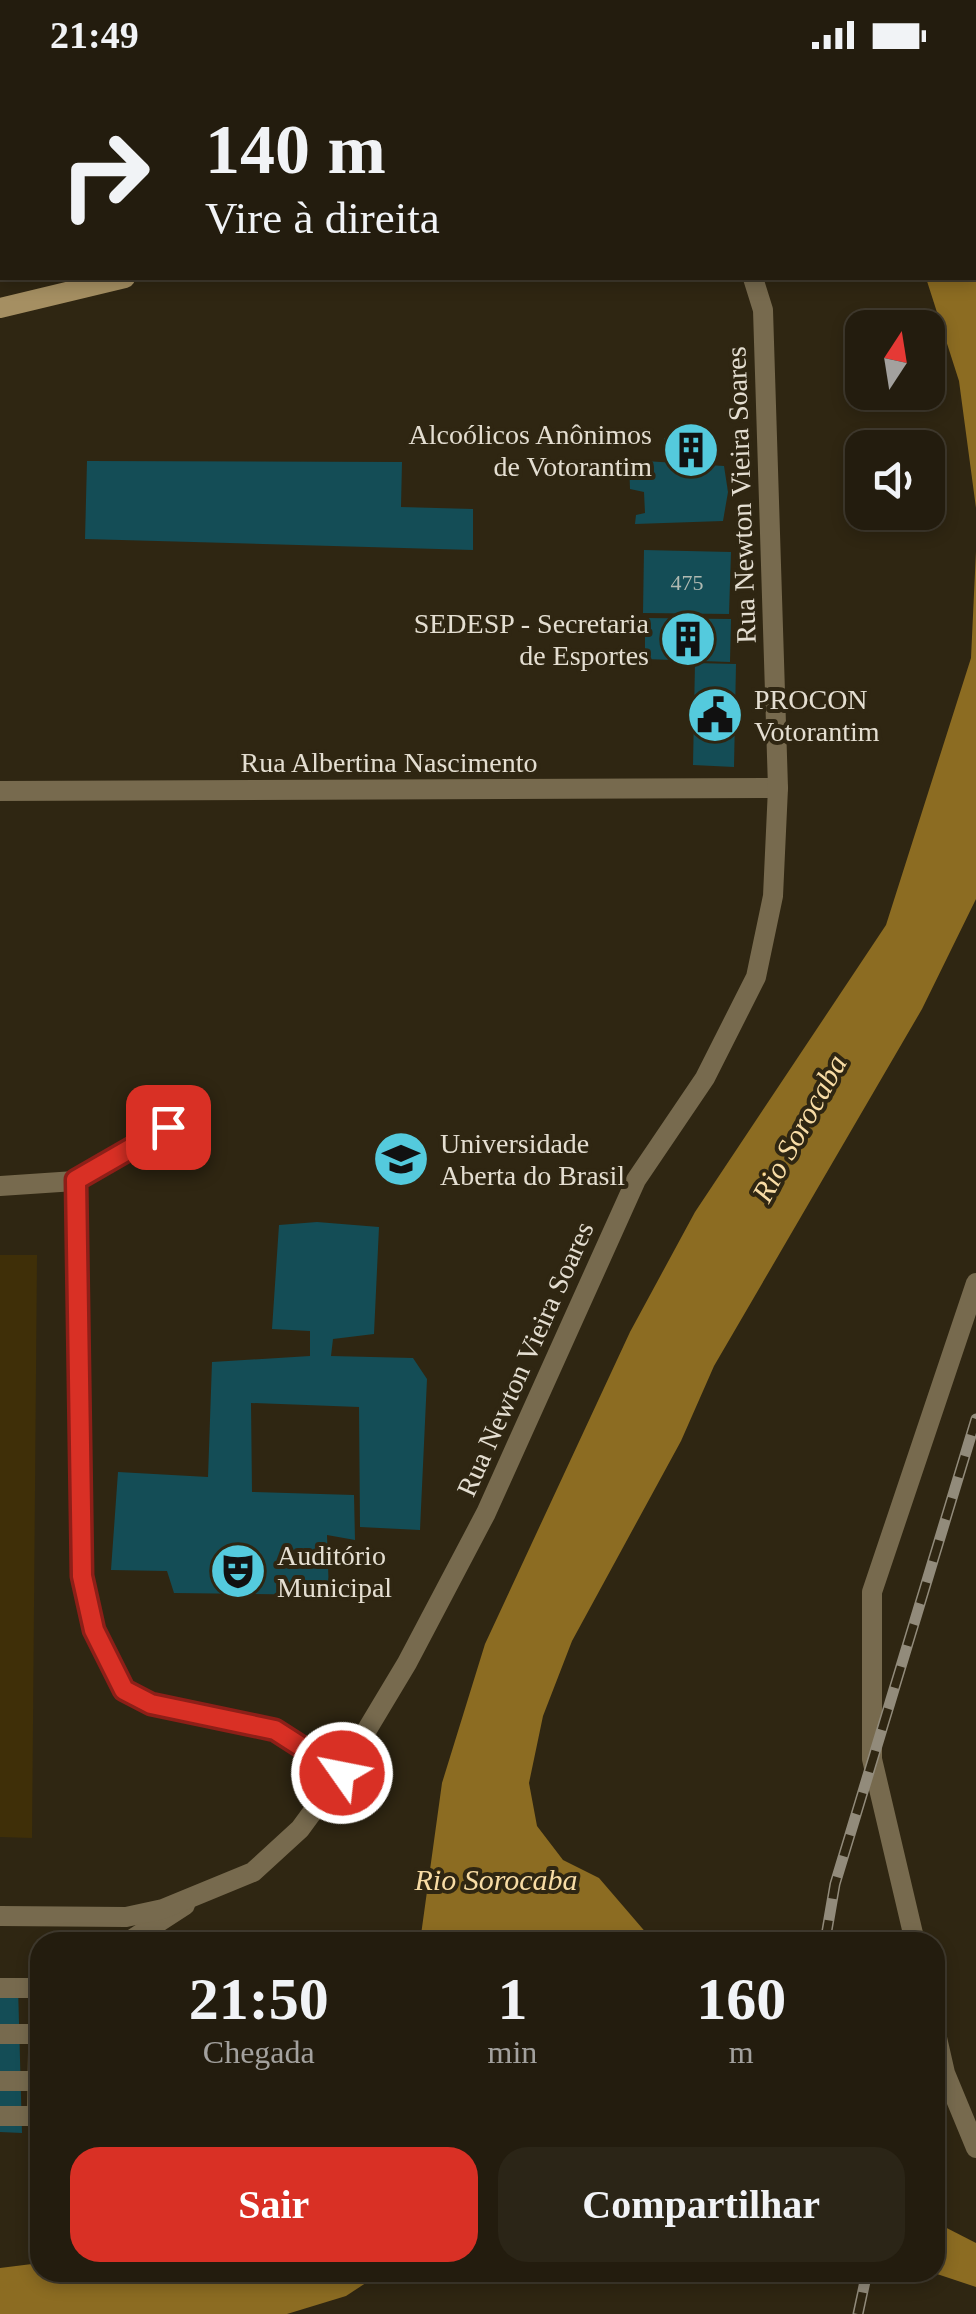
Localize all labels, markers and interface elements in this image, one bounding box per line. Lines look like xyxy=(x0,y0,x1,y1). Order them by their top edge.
text: 21:49 xyxy=(50,14,139,56)
icon: right xyxy=(40,110,170,240)
text: 140 m xyxy=(205,111,386,188)
text: Vire à direita xyxy=(205,193,440,243)
north arrow xyxy=(845,310,945,410)
map controls xyxy=(845,310,945,530)
street label: Rua Newton Vieira Soares xyxy=(720,346,762,644)
place label: Alcoólicos Anônimos de Votorantim xyxy=(409,419,652,482)
building icon: Alcoólicos Anônimos de Votorantim xyxy=(661,420,721,480)
button: sound xyxy=(845,430,945,530)
house number: 475 xyxy=(671,570,704,595)
place label: SEDESP - Secretaria de Esportes xyxy=(414,608,650,671)
building icon: SEDESP - Secretaria de Esportes xyxy=(658,609,718,669)
place label: PROCON Votorantim xyxy=(754,684,880,747)
public building icon: PROCON Votorantim xyxy=(685,685,745,745)
street label: Rua Albertina Nascimento xyxy=(240,747,538,778)
water label: Rio Sorocaba xyxy=(745,1049,853,1208)
pin xyxy=(126,1085,211,1170)
icon: arrive xyxy=(141,1100,196,1155)
place label: Universidade Aberta do Brasil xyxy=(440,1128,625,1191)
school or university icon: Universidade Aberta do Brasil xyxy=(371,1129,431,1189)
street label: Rua Newton Vieira Soares xyxy=(450,1217,600,1501)
place label: Auditório Municipal xyxy=(277,1540,392,1603)
theatre icon: Auditório Municipal xyxy=(208,1541,268,1601)
position arrow xyxy=(290,1721,394,1825)
water label: Rio Sorocaba xyxy=(413,1863,578,1896)
text: 21:50 xyxy=(189,1966,329,2032)
text: 1 xyxy=(497,1966,527,2032)
text: 160 xyxy=(696,1966,786,2032)
text: Chegada xyxy=(203,2034,315,2070)
text: min xyxy=(488,2034,537,2070)
text: m xyxy=(729,2034,754,2070)
button: Sair xyxy=(70,2147,478,2262)
button: Compartilhar xyxy=(498,2147,905,2262)

